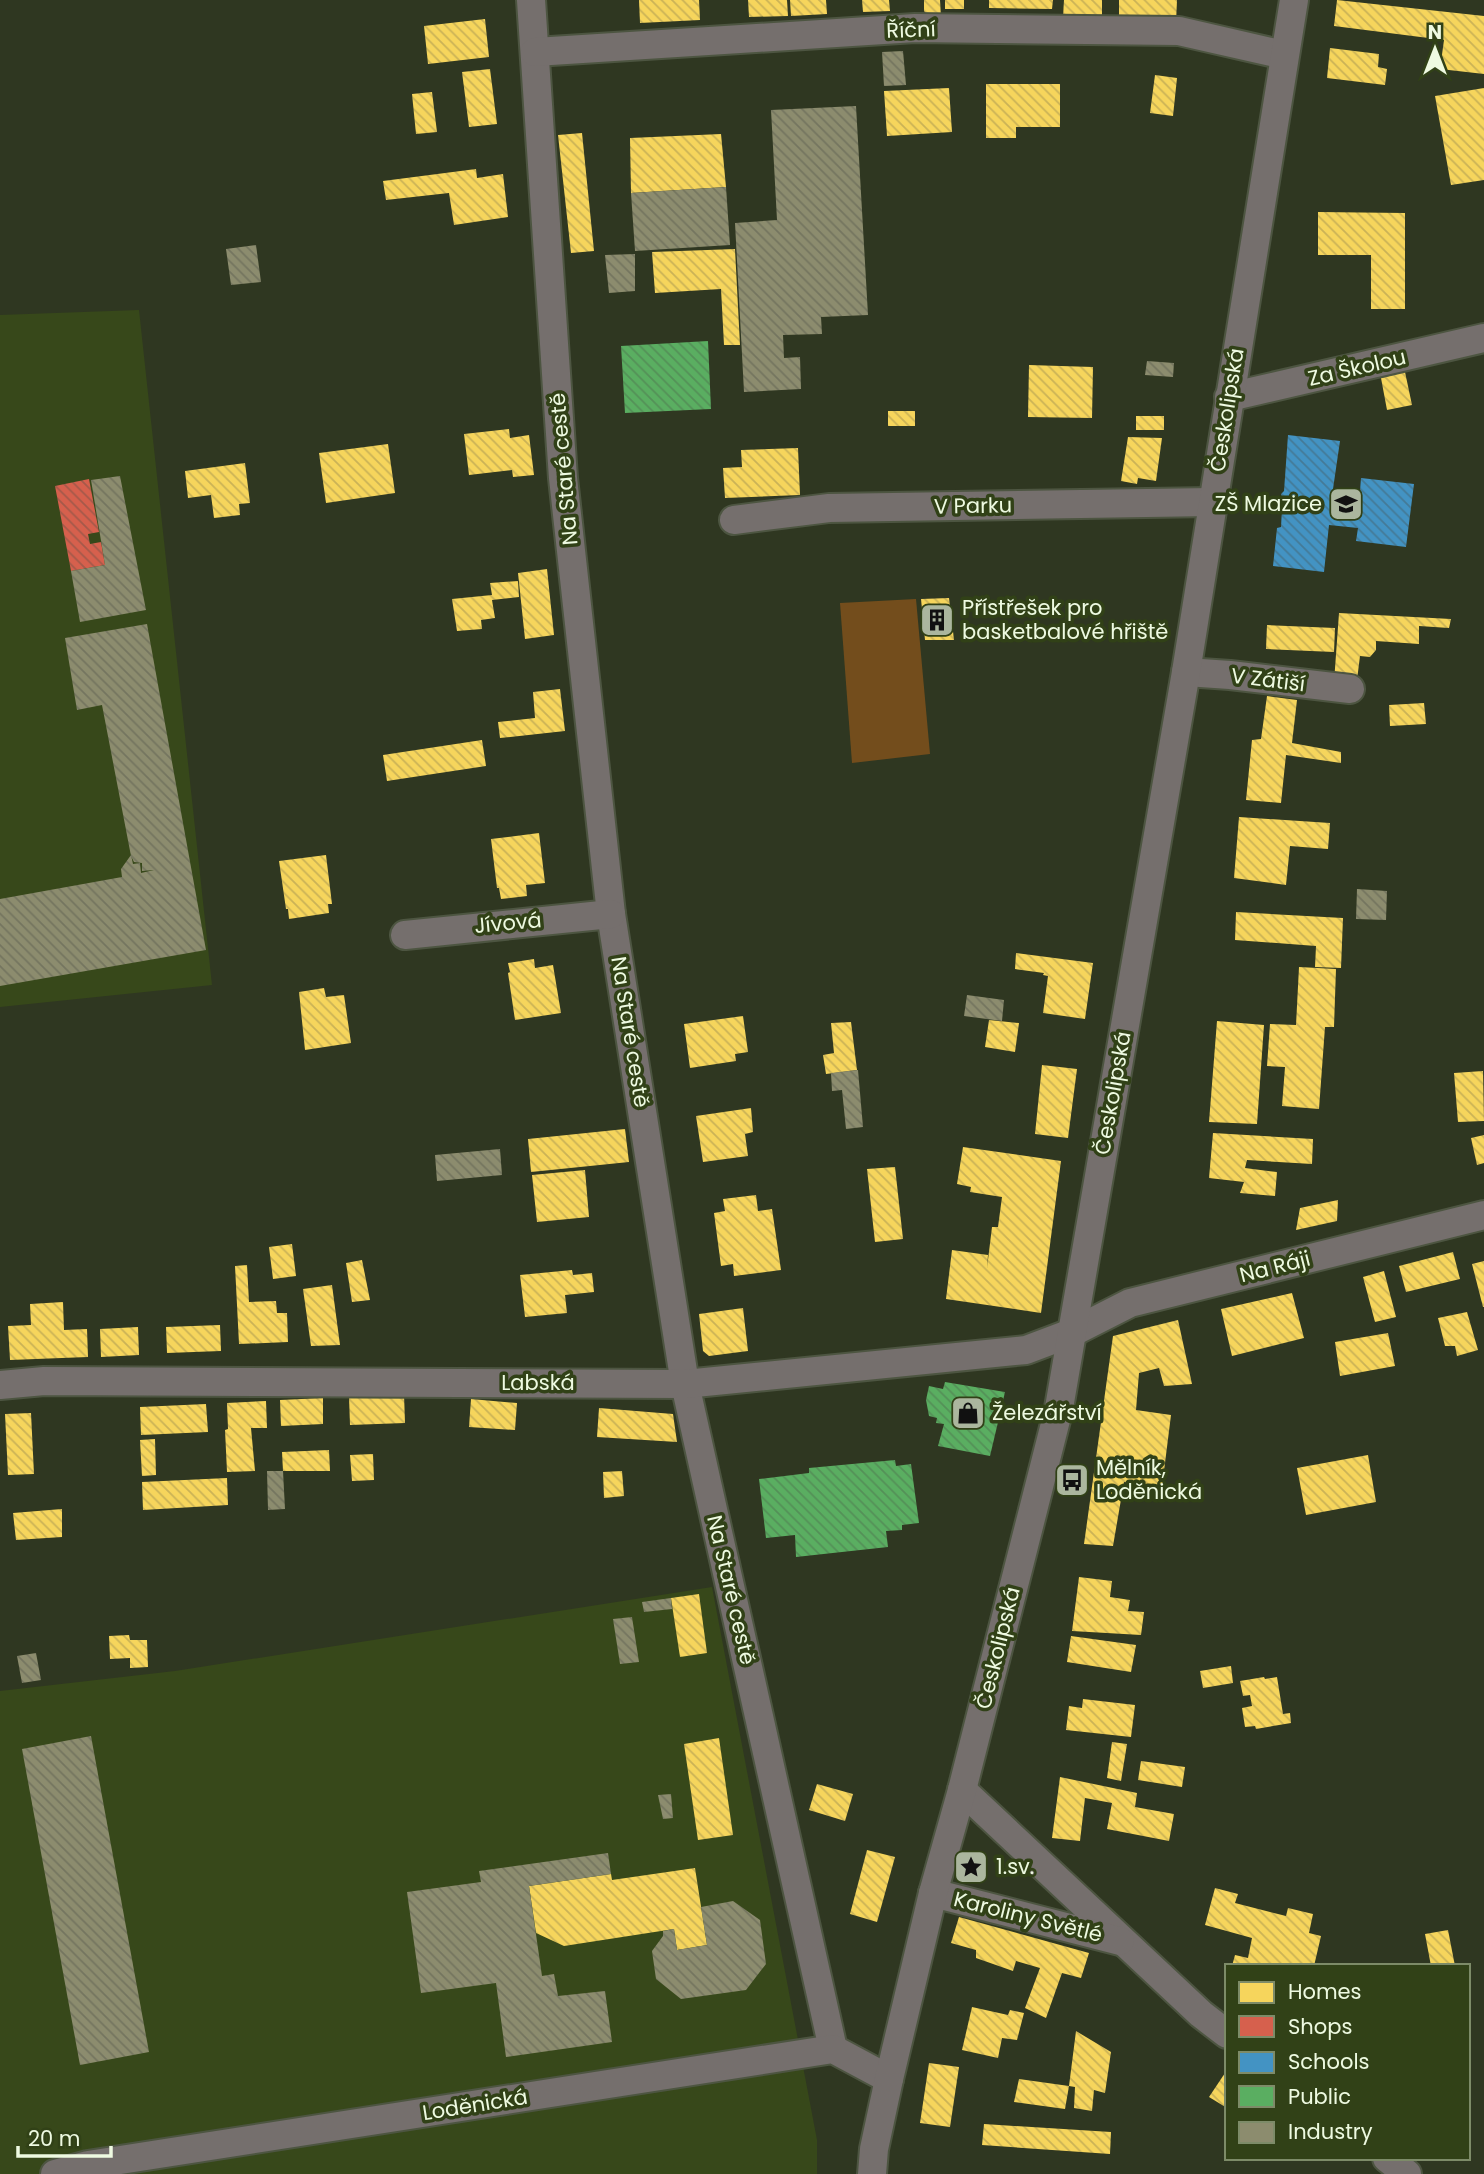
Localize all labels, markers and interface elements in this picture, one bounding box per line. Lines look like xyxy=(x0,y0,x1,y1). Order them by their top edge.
street label: Říční xyxy=(886,14,936,45)
north arrow xyxy=(1400,14,1470,84)
text: N xyxy=(1428,19,1442,46)
street label: Za Školou xyxy=(1305,342,1409,393)
street label: Českolipská xyxy=(1202,346,1251,474)
street label: Na Staré cestě xyxy=(542,392,585,546)
school or university icon: ZŠ Mlazice xyxy=(1327,485,1365,523)
place label: ZŠ Mlazice xyxy=(1215,489,1322,518)
street label: V Parku xyxy=(934,490,1012,521)
place label: Přístřešek pro basketbalové hřiště xyxy=(962,593,1168,646)
building icon: Přístřešek pro basketbalové hřiště xyxy=(918,601,956,639)
street label: V Zátiší xyxy=(1229,661,1307,698)
street label: Jívová xyxy=(473,905,543,940)
street label: Na Staré cestě xyxy=(604,954,657,1110)
street label: Českolipská xyxy=(1087,1029,1138,1157)
street label: Na Ráji xyxy=(1236,1244,1313,1289)
street label: Labská xyxy=(501,1368,575,1397)
shop icon: Železářství xyxy=(949,1394,987,1432)
place label: Železářství xyxy=(992,1398,1102,1427)
place label: Mělník, Loděnická xyxy=(1096,1453,1202,1506)
bus stop icon: Mělník, Loděnická xyxy=(1053,1461,1091,1499)
street label: Na Staré cestě xyxy=(700,1512,763,1667)
street label: Českolipská xyxy=(968,1584,1027,1712)
place icon: 1.sv. xyxy=(952,1848,990,1886)
place label: 1.sv. xyxy=(996,1852,1034,1881)
street label: Karoliny Světlé xyxy=(951,1884,1105,1949)
legend xyxy=(1225,1964,1470,2160)
text: Homes xyxy=(1288,1977,1362,2006)
text: Shops xyxy=(1288,2012,1352,2041)
text: Schools xyxy=(1288,2047,1370,2076)
street label: Loděnická xyxy=(420,2082,530,2127)
text: Public xyxy=(1288,2082,1351,2111)
scale bar xyxy=(18,2114,110,2158)
text: Industry xyxy=(1288,2117,1373,2146)
text: 20 m xyxy=(28,2124,81,2153)

